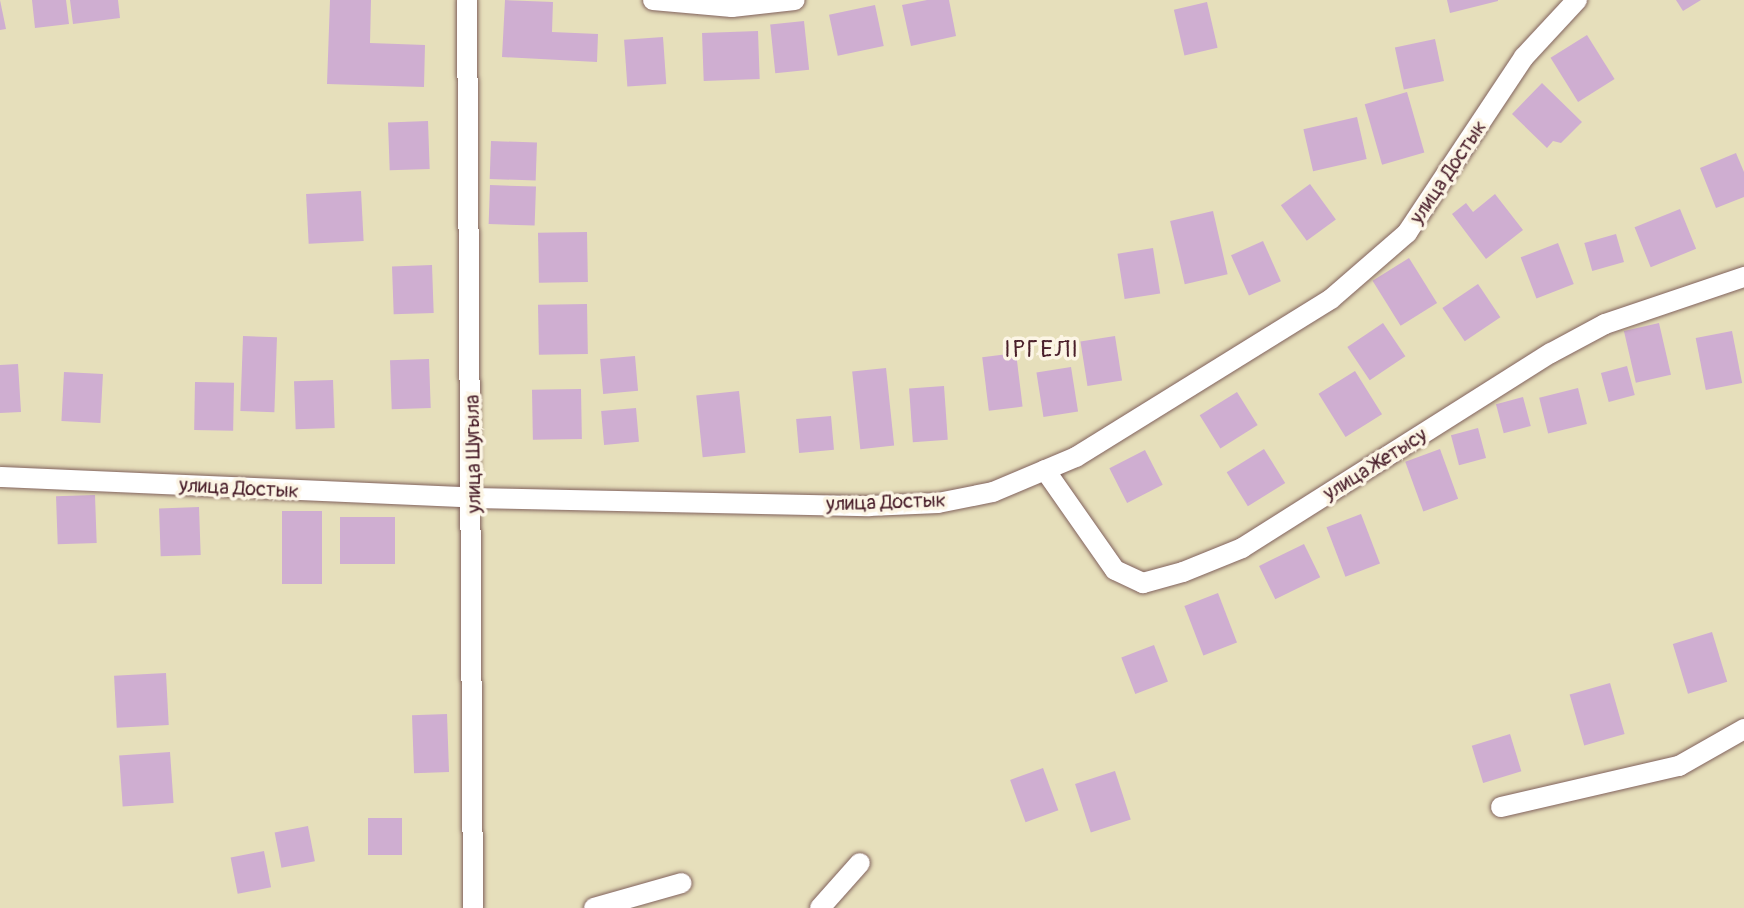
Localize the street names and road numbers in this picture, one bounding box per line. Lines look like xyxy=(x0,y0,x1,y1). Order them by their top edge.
street label: улица Достык xyxy=(1405,116,1491,228)
street label: улица Шугыла xyxy=(460,395,486,513)
street label: улица Жетысу xyxy=(1319,423,1431,505)
street label: улица Достык xyxy=(179,473,299,503)
street label: улица Достык xyxy=(826,488,946,516)

